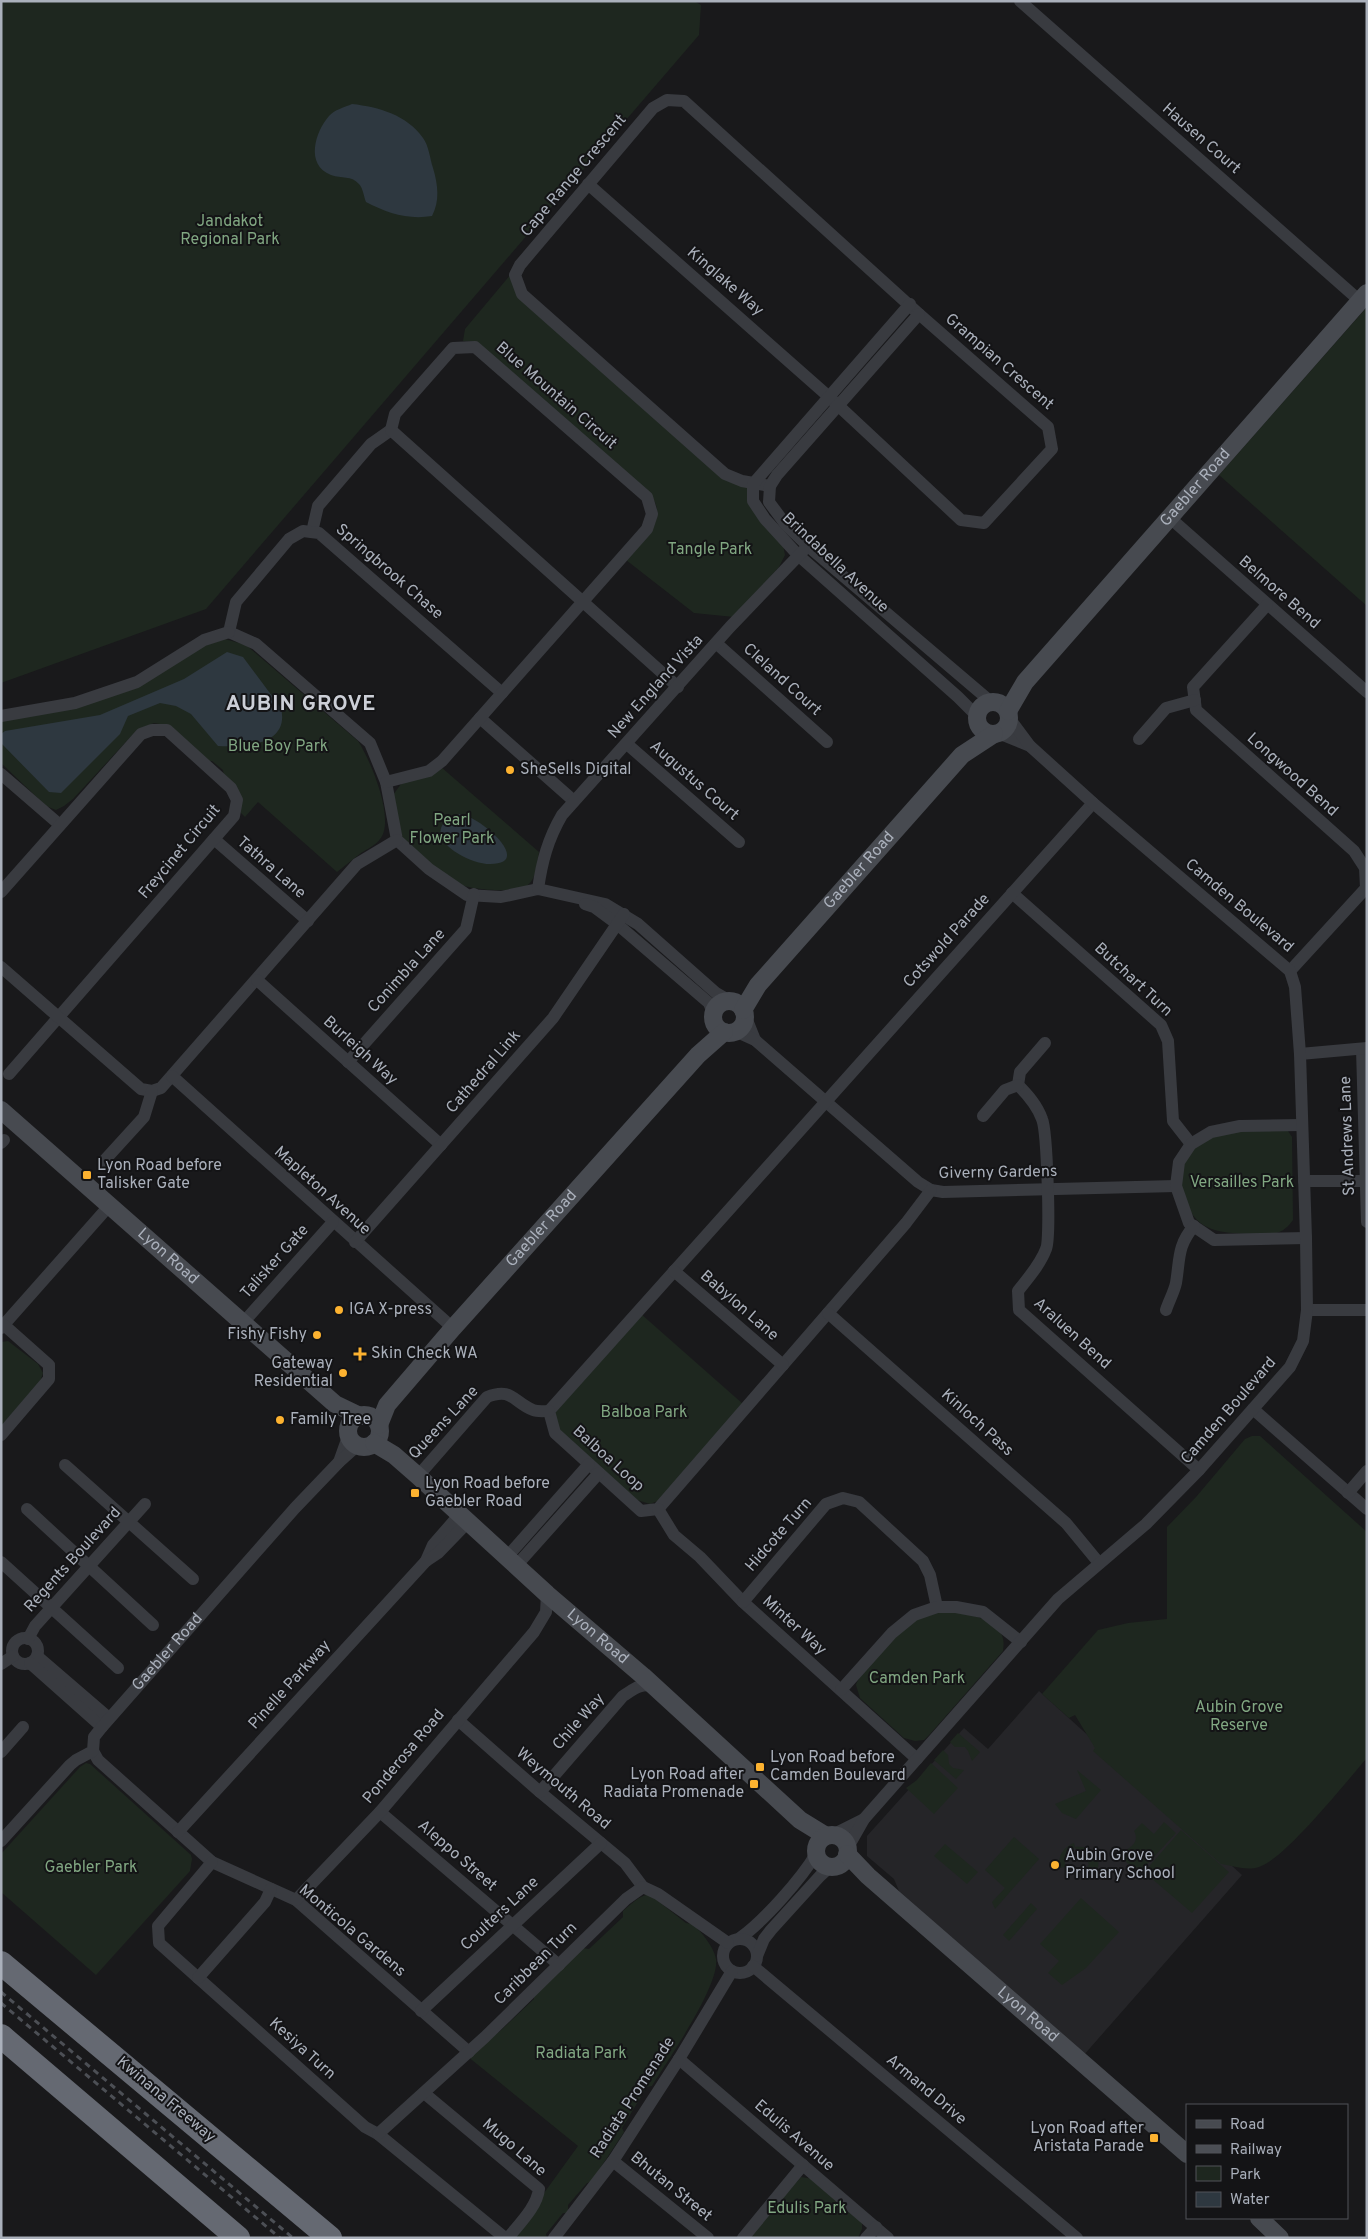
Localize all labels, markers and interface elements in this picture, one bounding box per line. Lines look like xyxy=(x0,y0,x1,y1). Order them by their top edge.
street label: Hausen Court xyxy=(1157,99,1245,179)
street label: Cape Range Crescent xyxy=(517,111,631,241)
park label: Jandakot Regional Park xyxy=(180,212,280,250)
street label: Kinglake Way xyxy=(682,243,768,321)
street label: Grampian Crescent xyxy=(941,309,1057,415)
street label: Blue Mountain Circuit xyxy=(491,338,621,454)
street label: Gaebler Road xyxy=(1156,445,1235,531)
street label: Brindabella Avenue xyxy=(777,508,893,618)
street label: Springbrook Chase xyxy=(331,520,447,624)
park label: Tangle Park xyxy=(668,540,752,560)
street label: Belmore Bend xyxy=(1234,552,1324,634)
street label: New England Vista xyxy=(604,631,708,743)
street label: Cleland Court xyxy=(739,639,825,721)
district label: AUBIN GROVE xyxy=(226,691,376,718)
street label: Longwood Bend xyxy=(1242,729,1342,821)
park label: Blue Boy Park xyxy=(228,737,328,757)
street label: Augustus Court xyxy=(645,737,743,825)
place label: SheSells Digital xyxy=(520,760,632,780)
marker: SheSells Digital xyxy=(504,764,516,776)
street label: Freycinet Circuit xyxy=(135,801,225,903)
park label: Pearl Flower Park xyxy=(409,811,495,849)
street label: Gaebler Road xyxy=(820,828,899,914)
street label: Tathra Lane xyxy=(232,833,310,903)
street label: Camden Boulevard xyxy=(1181,855,1297,957)
street label: Cotswold Parade xyxy=(899,890,995,992)
street label: Conimbla Lane xyxy=(364,925,450,1017)
street label: Butchart Turn xyxy=(1090,939,1176,1021)
street label: Burleigh Way xyxy=(318,1012,402,1090)
street label: Cathedral Link xyxy=(442,1026,526,1118)
street label: St Andrews Lane xyxy=(1336,1076,1360,1196)
street label: Mapleton Avenue xyxy=(270,1142,374,1240)
place label: Lyon Road before Talisker Gate xyxy=(97,1156,222,1194)
street label: Giverny Gardens xyxy=(938,1162,1058,1184)
marker: Lyon Road before Talisker Gate xyxy=(81,1169,93,1181)
park label: Versailles Park xyxy=(1190,1173,1294,1193)
street label: Gaebler Road xyxy=(502,1186,582,1272)
street label: Talisker Gate xyxy=(236,1221,314,1303)
street label: Lyon Road xyxy=(133,1224,203,1289)
street label: Babylon Lane xyxy=(696,1266,782,1346)
street label: Araluen Bend xyxy=(1029,1294,1115,1374)
place label: IGA X-press xyxy=(349,1300,432,1320)
marker: IGA X-press xyxy=(333,1304,345,1316)
place label: Fishy Fishy xyxy=(227,1325,307,1345)
marker: Fishy Fishy xyxy=(311,1329,323,1341)
place label: Skin Check WA xyxy=(371,1344,478,1364)
marker: Skin Check WA xyxy=(353,1347,367,1361)
street label: Camden Boulevard xyxy=(1177,1353,1281,1469)
place label: Gateway Residential xyxy=(254,1354,333,1392)
marker: Gateway Residential xyxy=(337,1367,349,1379)
street label: Queens Lane xyxy=(405,1382,483,1464)
street label: Kinloch Pass xyxy=(937,1385,1017,1461)
park label: Balboa Park xyxy=(601,1403,687,1423)
place label: Family Tree xyxy=(290,1410,371,1430)
marker: Family Tree xyxy=(274,1414,286,1426)
street label: Balboa Loop xyxy=(568,1422,648,1496)
place label: Lyon Road before Gaebler Road xyxy=(425,1474,550,1512)
marker: Lyon Road before Gaebler Road xyxy=(409,1487,421,1499)
street label: Hidcote Turn xyxy=(741,1494,817,1576)
street label: Regents Boulevard xyxy=(20,1503,126,1617)
street label: Minter Way xyxy=(758,1592,830,1660)
street label: Lyon Road xyxy=(562,1605,632,1669)
street label: Gaebler Road xyxy=(128,1609,207,1696)
street label: Pinelle Parkway xyxy=(245,1636,335,1734)
park label: Camden Park xyxy=(869,1669,965,1689)
street label: Chile Way xyxy=(549,1689,609,1755)
park label: Aubin Grove Reserve xyxy=(1195,1698,1283,1736)
street label: Ponderosa Road xyxy=(359,1706,449,1808)
street label: Weymouth Road xyxy=(512,1744,614,1834)
place label: Lyon Road before Camden Boulevard xyxy=(770,1748,906,1786)
marker: Lyon Road before Camden Boulevard xyxy=(754,1761,766,1773)
place label: Lyon Road after Radiata Promenade xyxy=(603,1765,744,1803)
marker: Lyon Road after Radiata Promenade xyxy=(748,1778,760,1790)
street label: Aleppo Street xyxy=(413,1816,501,1896)
place label: Aubin Grove Primary School xyxy=(1065,1846,1175,1884)
park label: Gaebler Park xyxy=(44,1858,138,1878)
marker: Aubin Grove Primary School xyxy=(1049,1859,1061,1871)
street label: Coulters Lane xyxy=(457,1873,543,1955)
street label: Monticola Gardens xyxy=(294,1880,410,1982)
street label: Caribbean Turn xyxy=(490,1918,582,2010)
street label: Lyon Road xyxy=(993,1983,1063,2047)
street label: Kesiya Turn xyxy=(265,2014,339,2084)
street label: Radiata Promenade xyxy=(586,2033,680,2163)
park label: Radiata Park xyxy=(535,2044,627,2064)
street label: Armand Drive xyxy=(882,2050,970,2130)
street label: Kwinana Freeway xyxy=(112,2053,220,2147)
street label: Edulis Avenue xyxy=(750,2096,838,2176)
legend xyxy=(1186,2104,1348,2219)
street label: Mugo Lane xyxy=(478,2115,550,2181)
text: Road xyxy=(1230,2116,1265,2135)
place label: Lyon Road after Aristata Parade xyxy=(1030,2119,1144,2157)
marker: Lyon Road after Aristata Parade xyxy=(1148,2132,1160,2144)
text: Railway xyxy=(1230,2141,1282,2160)
street label: Bhutan Street xyxy=(626,2148,716,2226)
text: Park xyxy=(1230,2166,1261,2185)
text: Water xyxy=(1230,2191,1270,2210)
park label: Edulis Park xyxy=(767,2199,847,2219)

